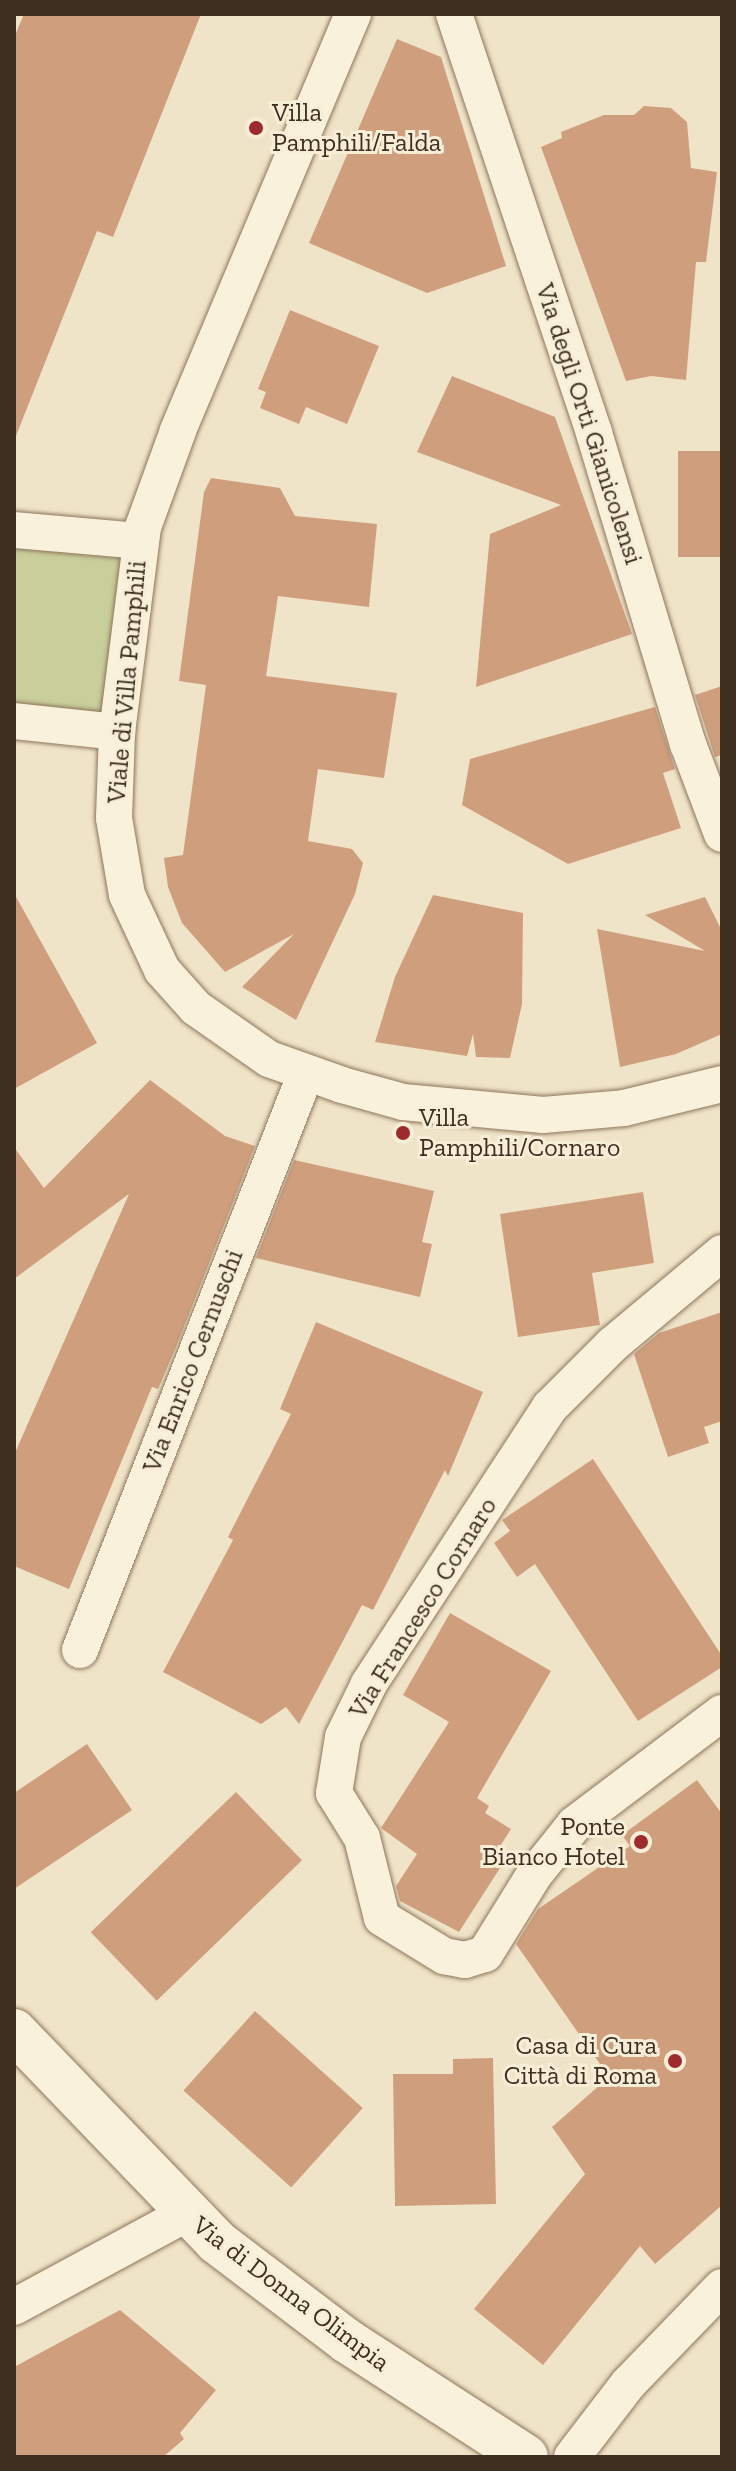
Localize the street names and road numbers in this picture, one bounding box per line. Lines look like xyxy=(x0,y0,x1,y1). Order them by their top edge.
street label: Via degli Orti Gianicolensi xyxy=(529,280,649,568)
street label: Viale di Villa Pamphili xyxy=(101,559,153,805)
street label: Via Enrico Cernuschi xyxy=(136,1245,250,1477)
street label: Via Francesco Cornaro xyxy=(342,1492,504,1724)
street label: Via di Donna Olimpia xyxy=(186,2210,396,2378)

